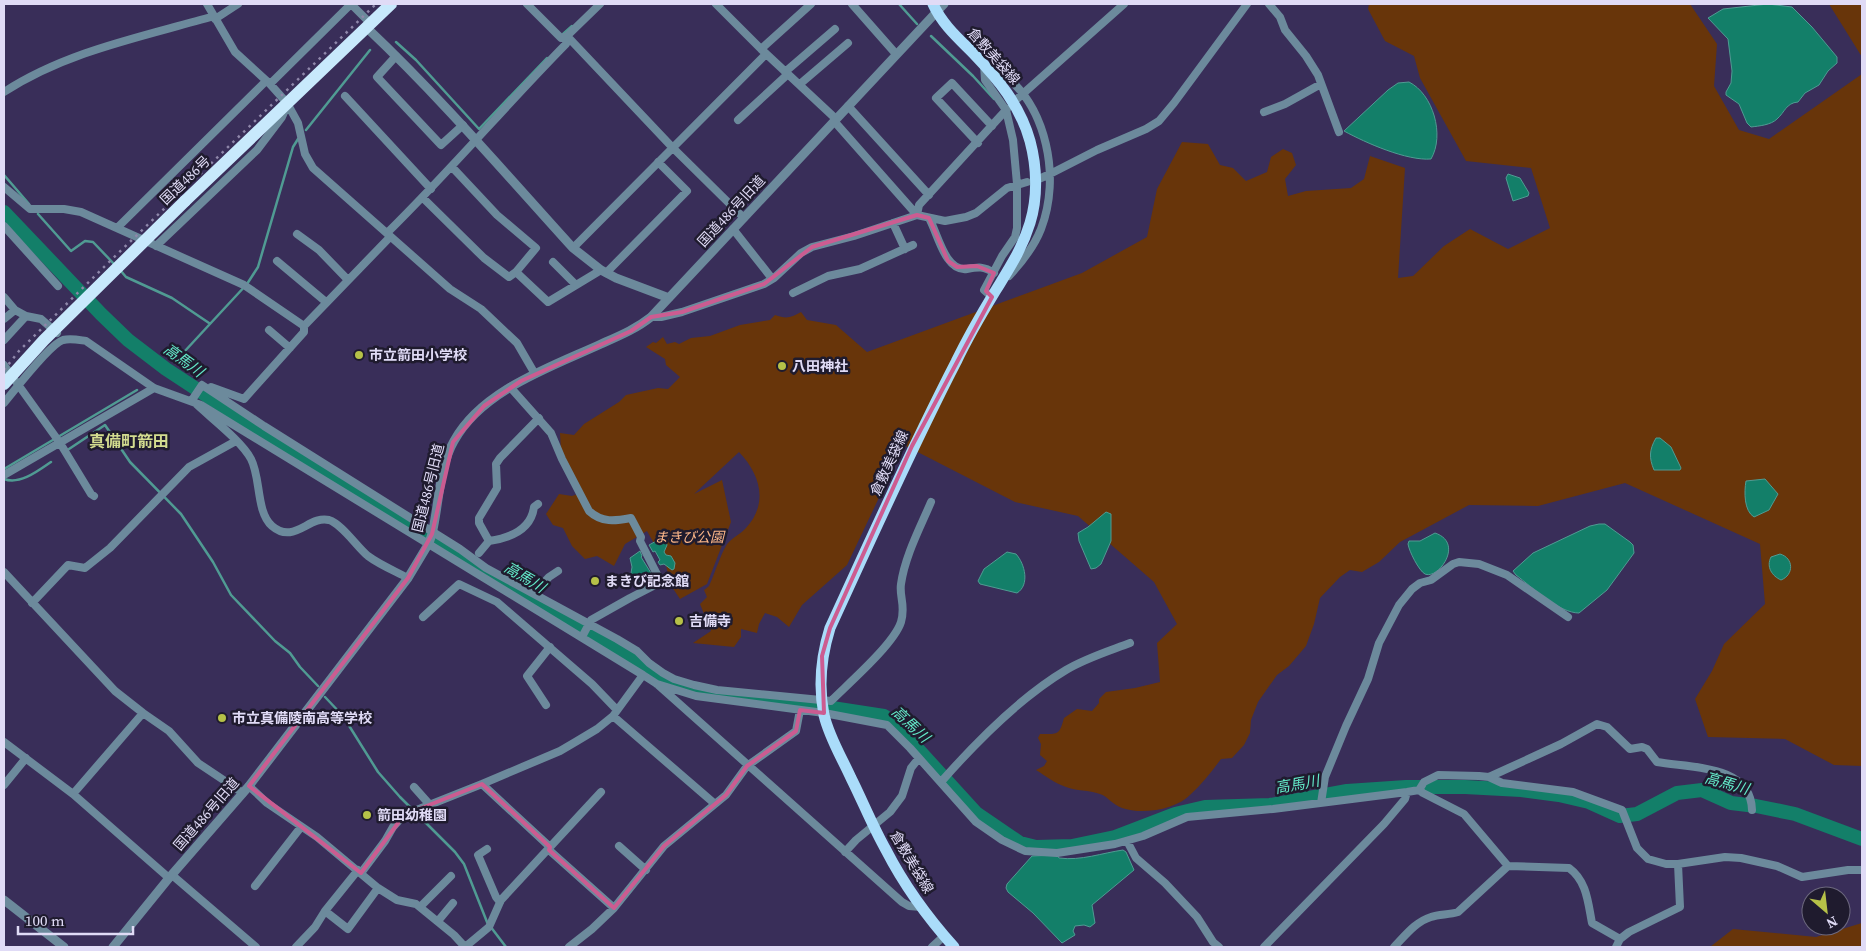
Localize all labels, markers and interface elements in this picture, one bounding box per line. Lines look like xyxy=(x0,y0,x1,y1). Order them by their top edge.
street label: 倉敷美袋線 xyxy=(963,23,1025,89)
street label: 国道486号 xyxy=(155,151,215,209)
street label: 国道486号旧道 xyxy=(693,171,769,251)
water label: 高馬川 xyxy=(160,338,210,383)
place label: 市立箭田小学校 xyxy=(369,345,467,365)
marker: 市立箭田小学校 xyxy=(353,349,365,361)
place label: 八田神社 xyxy=(792,356,848,376)
marker: 八田神社 xyxy=(776,360,788,372)
street label: 倉敷美袋線 xyxy=(865,427,913,499)
district label: 真備町箭田 xyxy=(89,430,169,452)
street label: 国道486号旧道 xyxy=(407,441,449,535)
park label: まきび公園 xyxy=(654,527,726,547)
water label: 高馬川 xyxy=(500,556,551,599)
place label: まきび記念館 xyxy=(605,571,689,591)
marker: まきび記念館 xyxy=(589,575,601,587)
place label: 吉備寺 xyxy=(689,611,731,631)
marker: 吉備寺 xyxy=(673,615,685,627)
water label: 高馬川 xyxy=(887,701,936,748)
place label: 市立真備陵南高等学校 xyxy=(232,708,372,728)
marker: 市立真備陵南高等学校 xyxy=(216,712,228,724)
water label: 高馬川 xyxy=(1702,767,1753,800)
water label: 高馬川 xyxy=(1273,769,1323,798)
street label: 国道486号旧道 xyxy=(169,773,243,855)
place label: 箭田幼稚園 xyxy=(377,805,447,825)
marker: 箭田幼稚園 xyxy=(361,809,373,821)
street label: 倉敷美袋線 xyxy=(885,827,939,897)
north arrow xyxy=(1801,886,1851,936)
scale bar xyxy=(18,904,132,936)
text: 100 m xyxy=(25,910,65,931)
text: N xyxy=(1823,911,1841,934)

